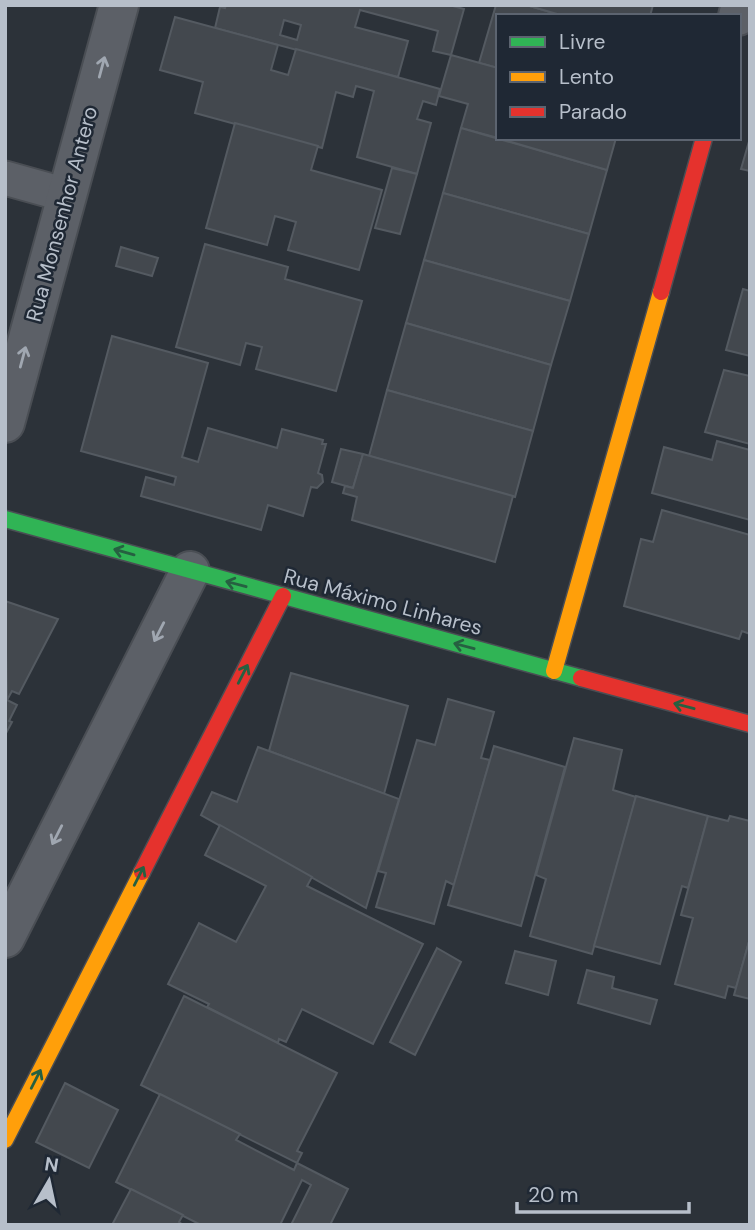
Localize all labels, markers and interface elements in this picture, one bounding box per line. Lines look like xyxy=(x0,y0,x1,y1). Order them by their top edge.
legend xyxy=(496,14,741,140)
text: Livre xyxy=(559,28,606,56)
one-way arrow xyxy=(96,56,109,79)
text: Lento xyxy=(559,63,614,91)
text: Parado xyxy=(559,98,627,126)
street label: Rua Monsenhor Antero xyxy=(20,103,104,325)
one-way arrow xyxy=(17,347,30,369)
one-way arrow xyxy=(113,545,135,558)
street label: Rua Máximo Linhares xyxy=(281,562,485,642)
one-way arrow xyxy=(225,576,247,589)
one-way arrow xyxy=(152,621,166,642)
one-way arrow xyxy=(453,639,475,652)
one-way arrow xyxy=(236,664,250,685)
one-way arrow xyxy=(673,699,696,712)
one-way arrow xyxy=(49,824,63,845)
one-way arrow xyxy=(133,866,147,887)
one-way arrow xyxy=(30,1069,44,1090)
north arrow xyxy=(14,1146,84,1216)
text: N xyxy=(43,1151,60,1178)
scale bar xyxy=(517,1170,688,1214)
text: 20 m xyxy=(528,1181,579,1209)

